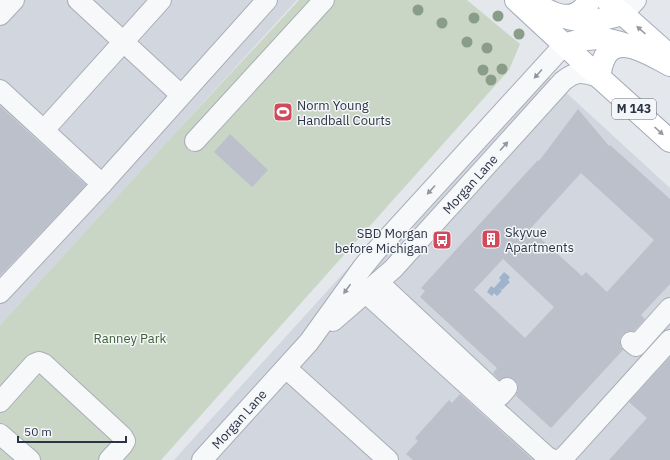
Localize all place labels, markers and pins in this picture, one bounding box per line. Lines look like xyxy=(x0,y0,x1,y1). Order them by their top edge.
place label: Norm Young Handball Courts xyxy=(297,97,391,129)
sports icon: Norm Young Handball Courts xyxy=(272,101,294,123)
place label: Skyvue Apartments xyxy=(505,224,574,256)
place label: SBD Morgan before Michigan xyxy=(335,225,428,257)
building icon: Skyvue Apartments xyxy=(480,228,502,250)
bus stop icon: SBD Morgan before Michigan xyxy=(431,229,453,251)

